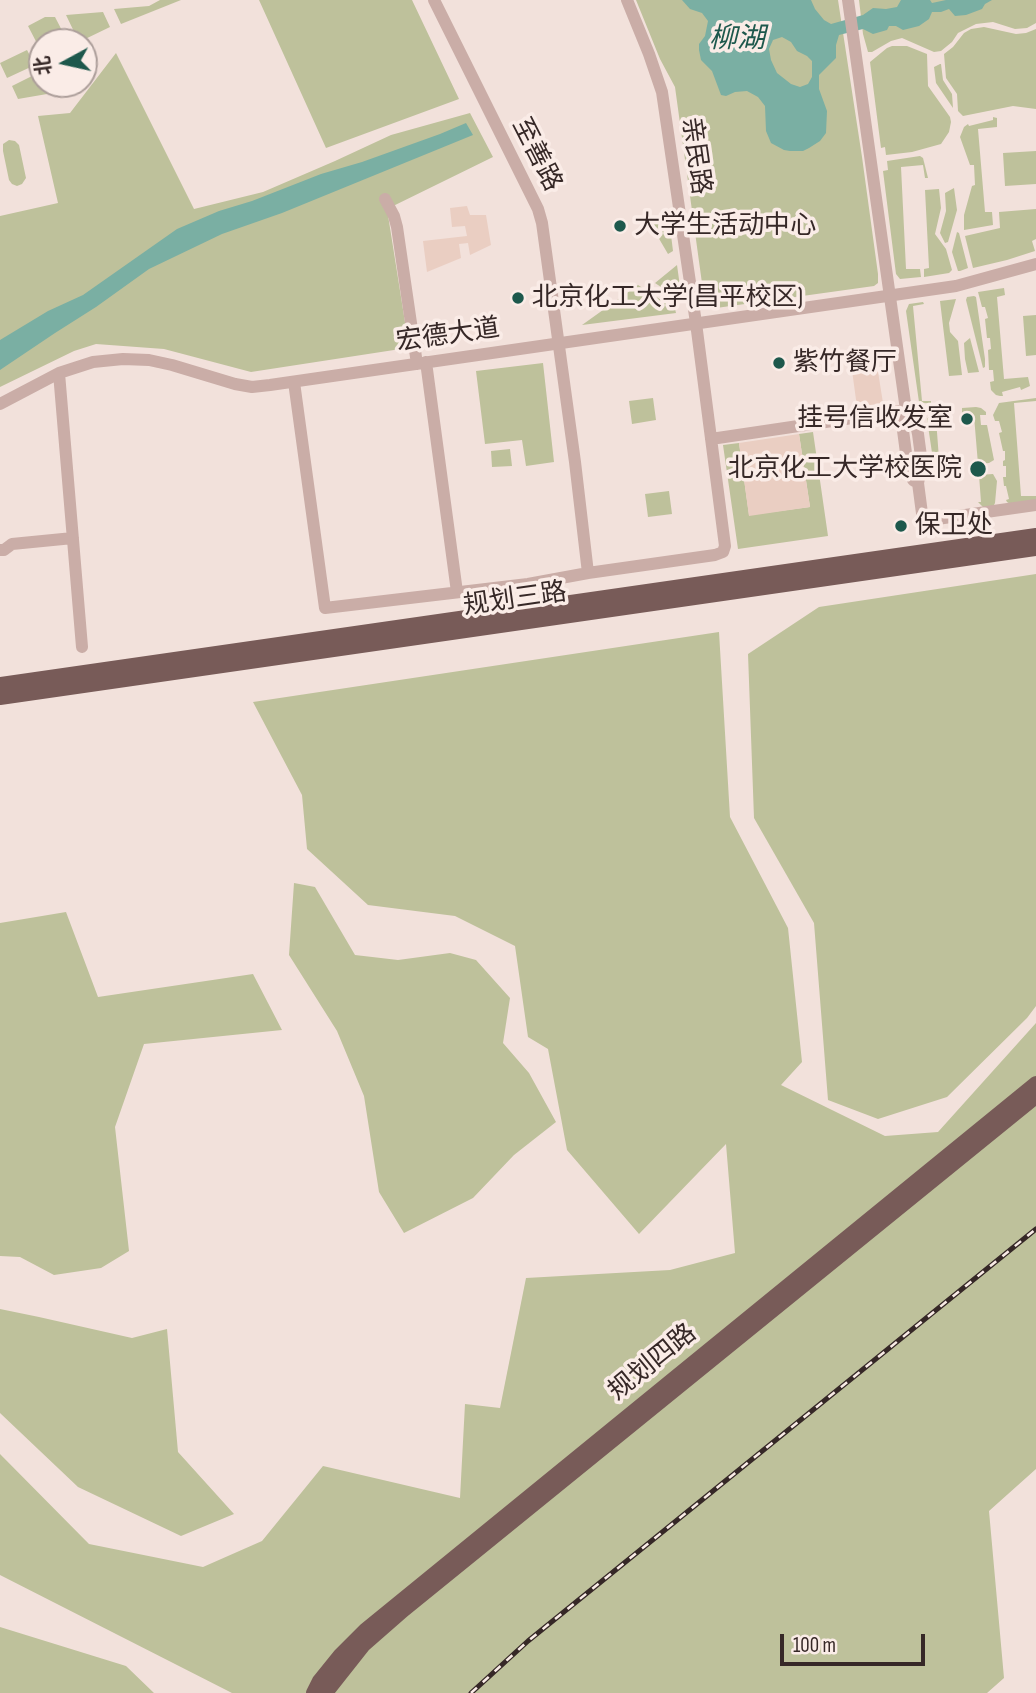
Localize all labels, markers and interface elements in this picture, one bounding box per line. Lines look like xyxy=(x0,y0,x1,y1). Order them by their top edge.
water label: 柳湖 xyxy=(709,23,765,57)
north arrow xyxy=(28,28,98,98)
text: 北 xyxy=(31,55,56,77)
street label: 至善路 xyxy=(504,113,568,197)
street label: 亲民路 xyxy=(674,115,716,197)
place label: 大学生活动中心 xyxy=(634,210,816,242)
marker: 大学生活动中心 xyxy=(612,218,628,234)
place label: 北京化工大学(昌平校区) xyxy=(532,282,803,314)
marker: 北京化工大学(昌平校区) xyxy=(510,290,526,306)
street label: 宏德大道 xyxy=(394,313,502,359)
place label: 紫竹餐厅 xyxy=(793,347,897,379)
marker: 紫竹餐厅 xyxy=(771,355,787,371)
place label: 挂号信收发室 xyxy=(797,403,953,435)
marker: 挂号信收发室 xyxy=(959,411,975,427)
place label: 北京化工大学校医院 xyxy=(728,453,962,485)
marker: 北京化工大学校医院 xyxy=(968,459,988,479)
place label: 保卫处 xyxy=(915,510,993,542)
marker: 保卫处 xyxy=(893,518,909,534)
street label: 规划三路 xyxy=(461,577,569,623)
street label: 规划四路 xyxy=(603,1318,703,1408)
scale bar xyxy=(784,1620,929,1664)
text: 100 m xyxy=(793,1633,836,1658)

